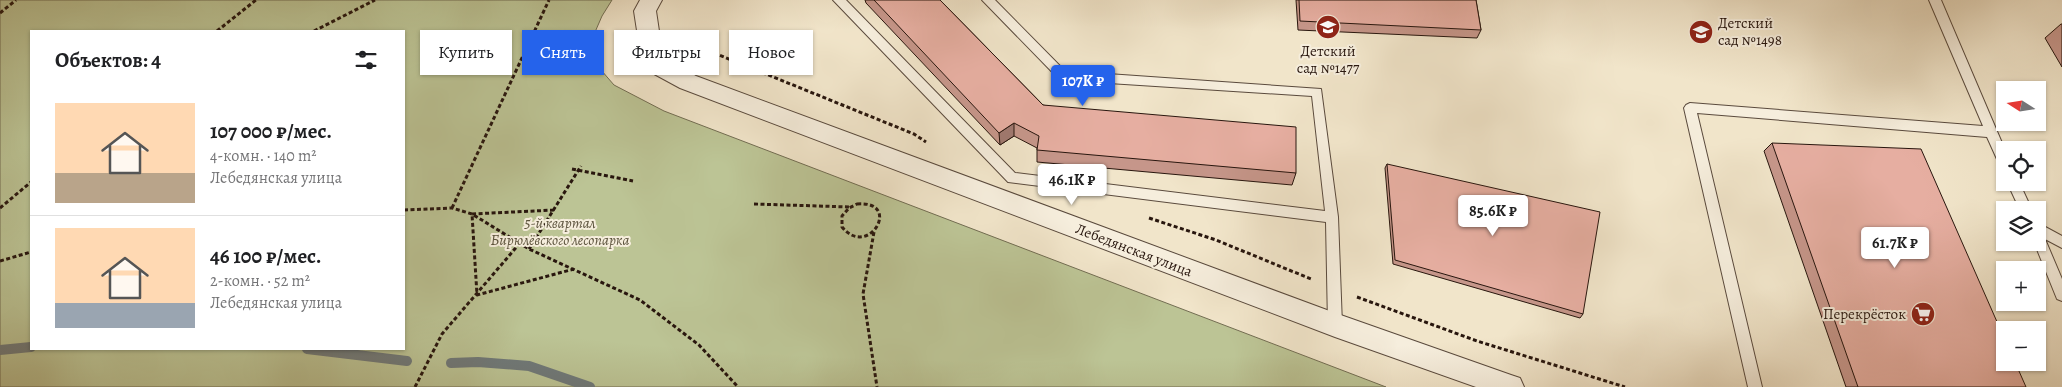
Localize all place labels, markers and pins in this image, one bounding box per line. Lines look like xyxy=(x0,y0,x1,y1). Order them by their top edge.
place label: Детский сад №1498 xyxy=(1718,13,1782,50)
school or university icon: Детский сад №1477 xyxy=(1315,14,1341,40)
school or university icon: Детский сад №1498 xyxy=(1688,19,1714,45)
place label: Детский сад №1477 xyxy=(1297,41,1360,78)
pin: 107K ₽ xyxy=(1042,64,1124,107)
pin: 46.1K ₽ xyxy=(1026,164,1118,206)
pin: 85.6K ₽ xyxy=(1447,194,1539,237)
pin: 61.7K ₽ xyxy=(1849,226,1941,269)
supermarket icon: Перекрёсток xyxy=(1910,301,1936,327)
place label: Перекрёсток xyxy=(1823,304,1906,324)

